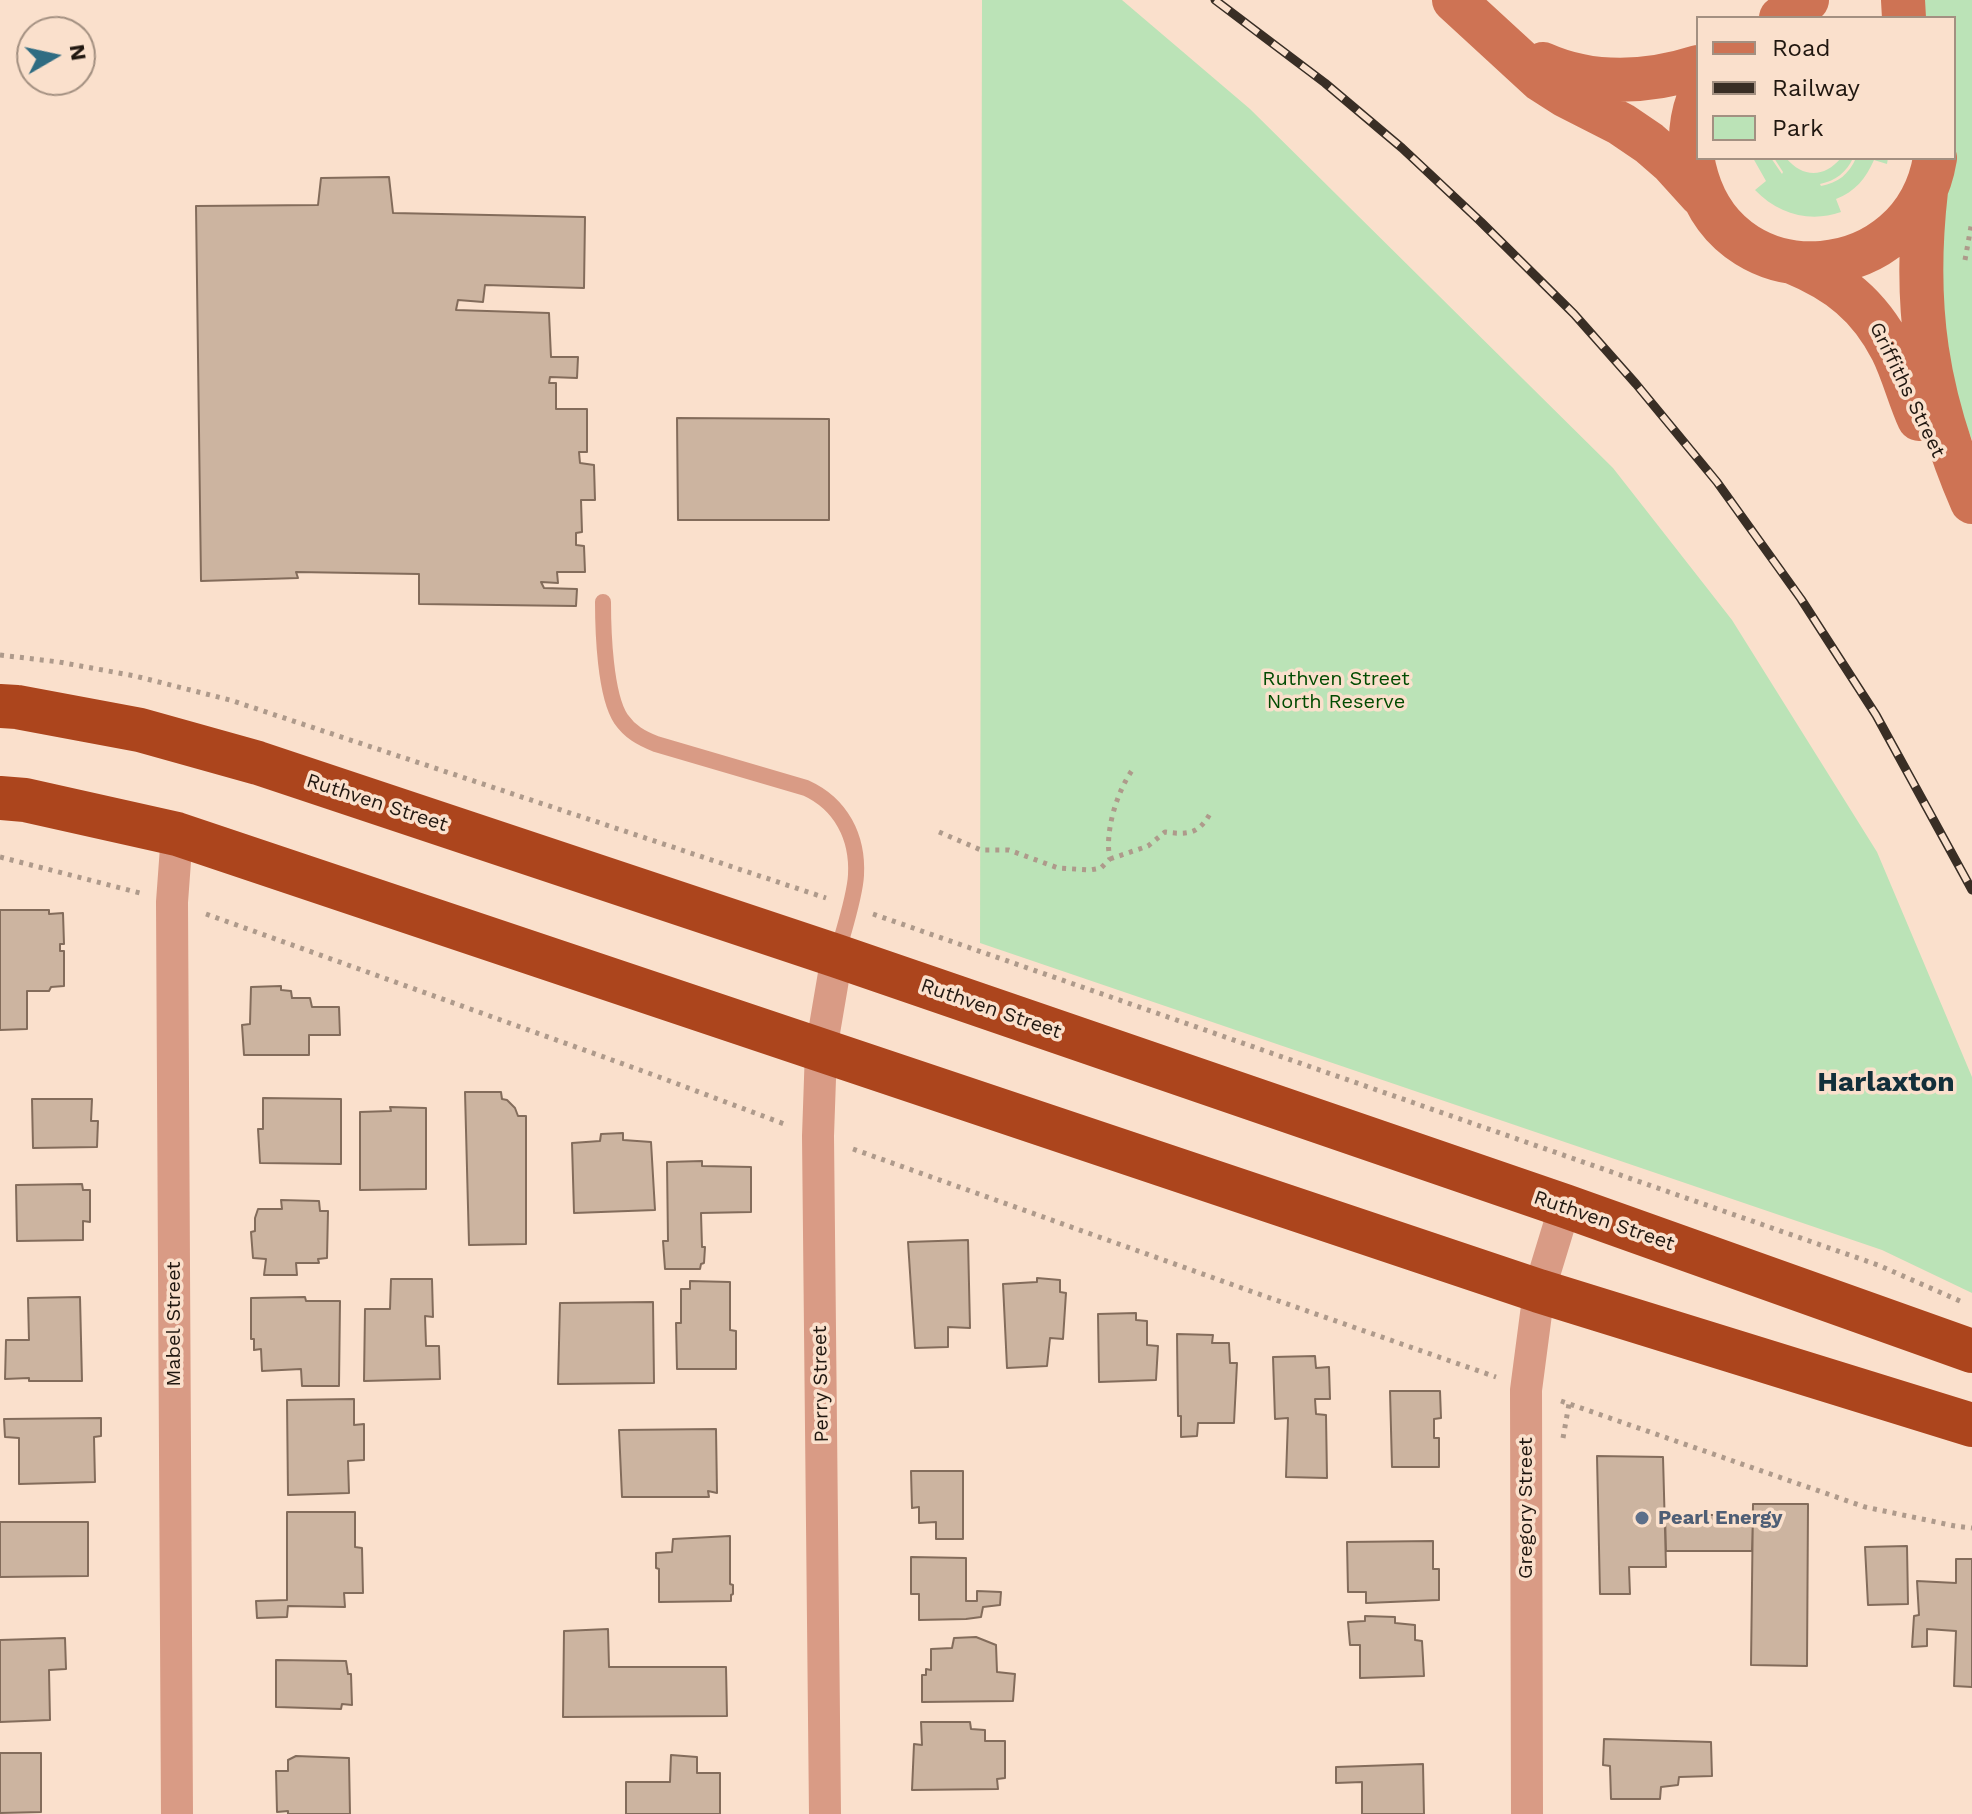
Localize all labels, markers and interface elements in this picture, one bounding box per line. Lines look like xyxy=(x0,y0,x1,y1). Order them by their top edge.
north arrow xyxy=(16,16,96,96)
legend xyxy=(1696,16,1956,160)
text: Road xyxy=(1772,34,1831,62)
text: N xyxy=(65,42,92,62)
text: Railway xyxy=(1772,74,1860,102)
text: Park xyxy=(1772,114,1824,142)
street label: Griffiths Street xyxy=(1864,319,1950,461)
park label: Ruthven Street North Reserve xyxy=(1262,667,1410,714)
street label: Ruthven Street xyxy=(303,769,451,837)
street label: Ruthven Street xyxy=(917,974,1065,1044)
district label: Harlaxton xyxy=(1817,1066,1955,1100)
street label: Ruthven Street xyxy=(1530,1186,1678,1256)
street label: Mabel Street xyxy=(162,1261,186,1387)
street label: Perry Street xyxy=(808,1325,834,1443)
street label: Gregory Street xyxy=(1514,1437,1538,1579)
place label: Pearl Energy xyxy=(1658,1506,1783,1530)
marker: Pearl Energy xyxy=(1633,1509,1651,1527)

